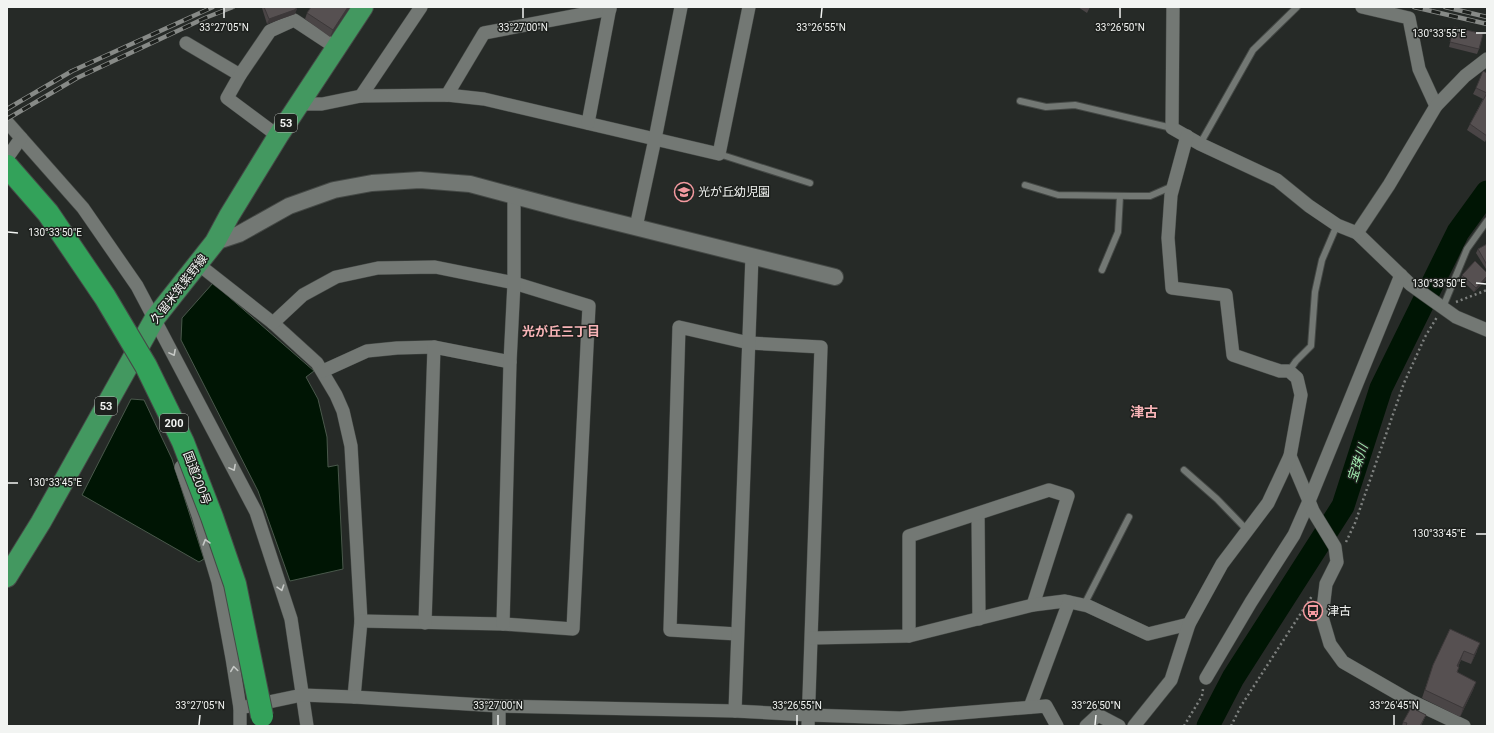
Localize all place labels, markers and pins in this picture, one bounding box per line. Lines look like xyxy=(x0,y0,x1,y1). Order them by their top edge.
school or university icon: 光が丘幼児園 xyxy=(673,181,695,203)
place label: 光が丘幼児園 xyxy=(698,185,770,199)
bus stop icon: 津古 xyxy=(1302,600,1324,622)
place label: 津古 xyxy=(1327,604,1351,618)

